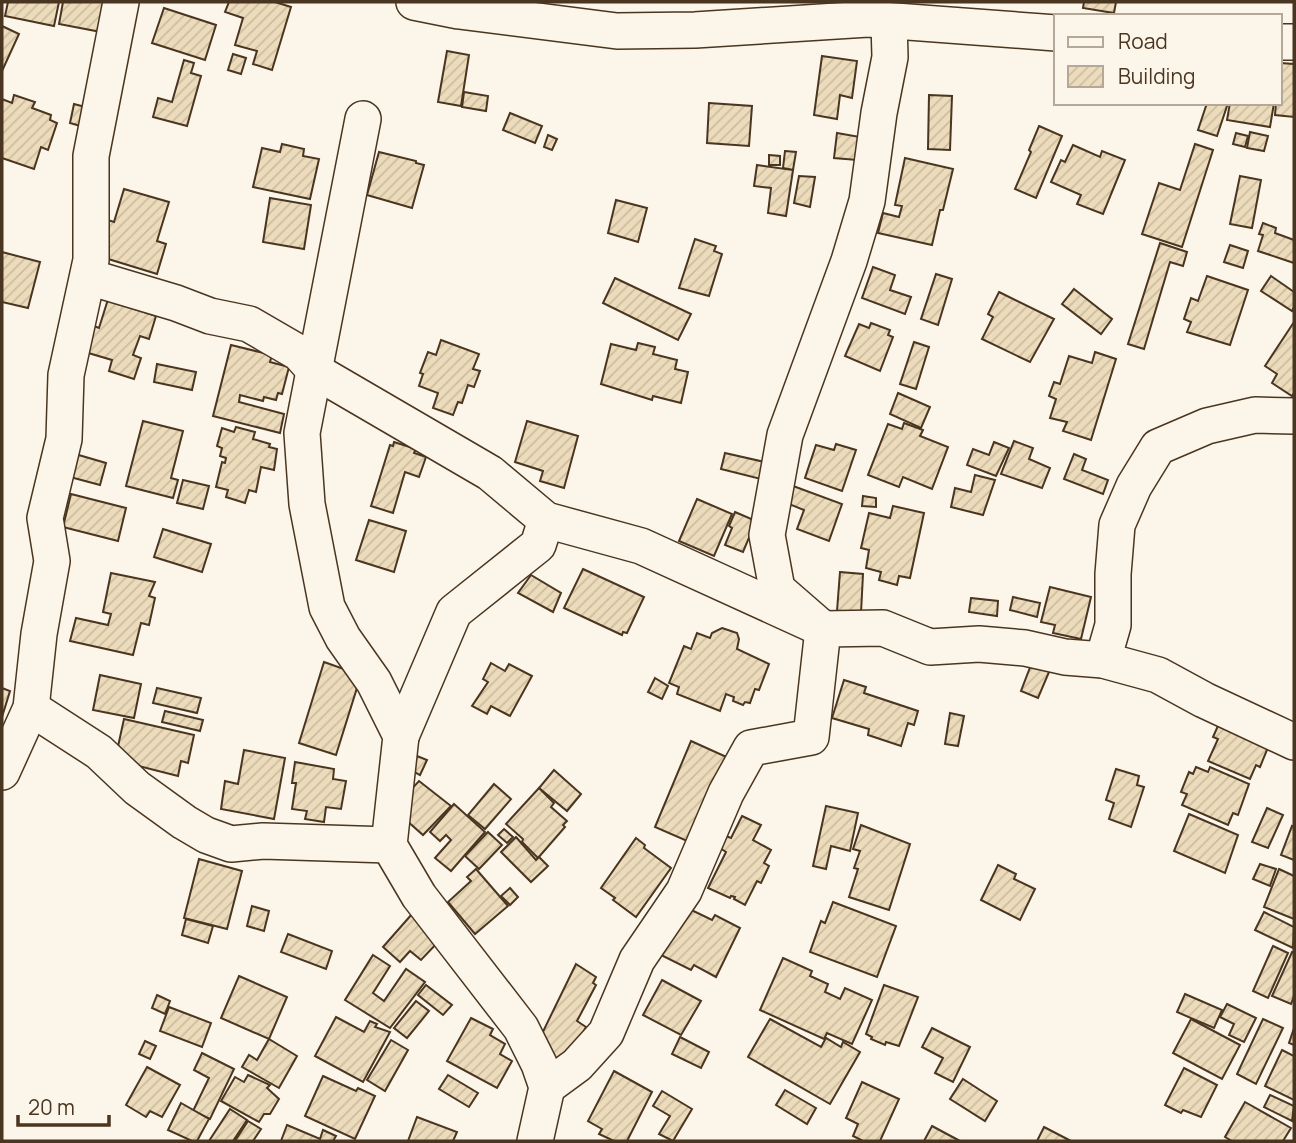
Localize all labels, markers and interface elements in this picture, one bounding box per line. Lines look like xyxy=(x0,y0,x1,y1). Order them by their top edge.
legend xyxy=(1054,14,1282,105)
text: Road xyxy=(1118,27,1168,55)
text: Building xyxy=(1118,62,1195,90)
scale bar xyxy=(18,1084,108,1128)
text: 20 m xyxy=(28,1093,75,1121)

